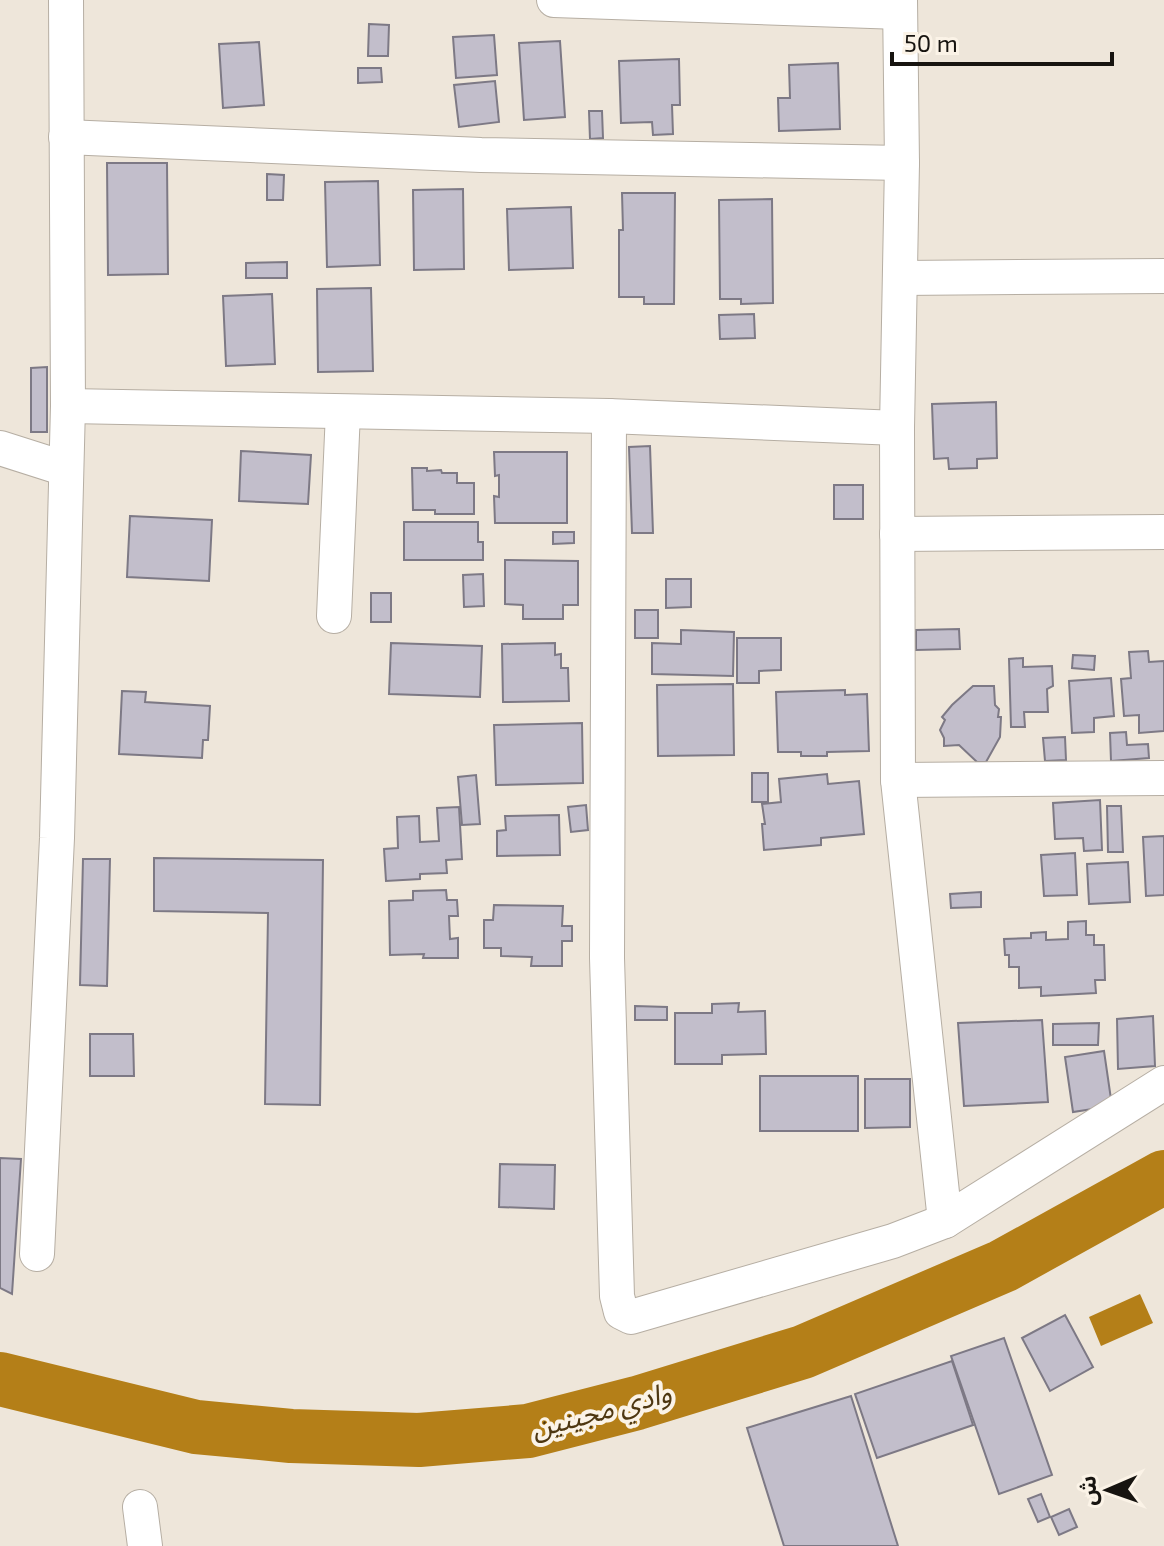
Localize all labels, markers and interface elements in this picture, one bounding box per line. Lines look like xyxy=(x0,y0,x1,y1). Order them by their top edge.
scale bar xyxy=(892,16,1112,66)
text: 50 m xyxy=(904,28,958,57)
water label: وادي مجينين xyxy=(527,1374,677,1450)
north arrow xyxy=(1068,1450,1148,1530)
text: ش xyxy=(1073,1475,1102,1506)

